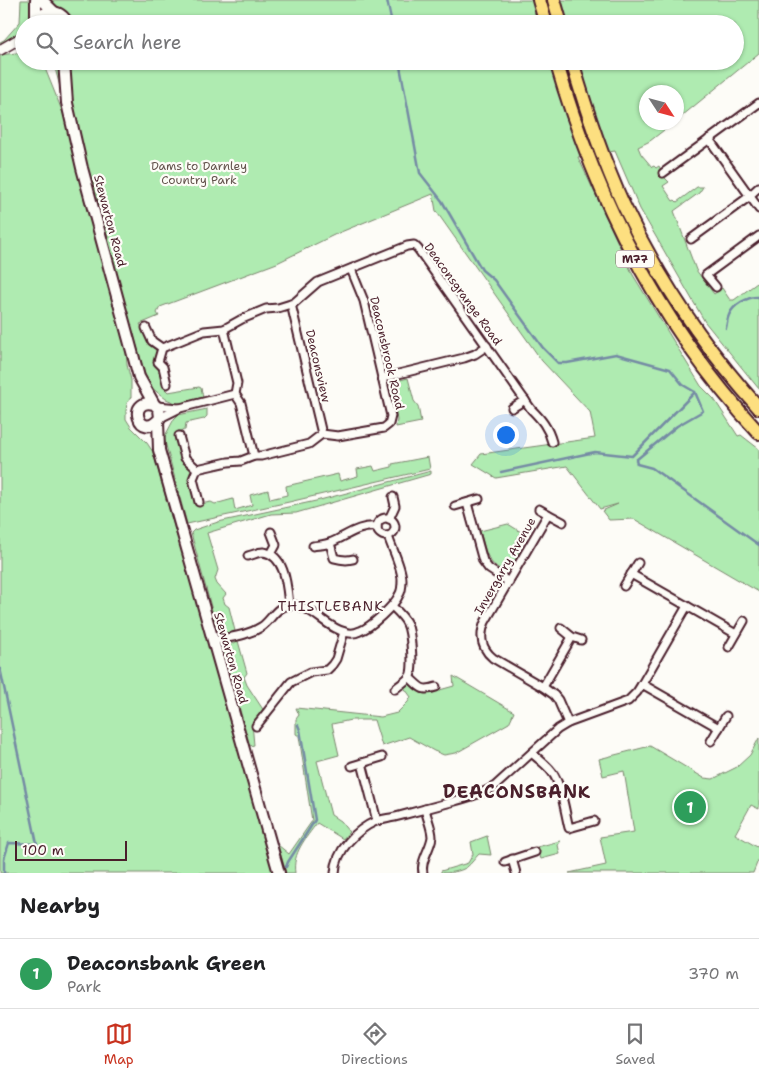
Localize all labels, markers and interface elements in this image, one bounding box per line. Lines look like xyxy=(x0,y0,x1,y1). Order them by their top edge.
search box xyxy=(15,15,744,70)
icon: search xyxy=(33,29,61,57)
text: Search here xyxy=(73,30,182,55)
north arrow xyxy=(639,85,684,130)
park label: Dams to Darnley Country Park xyxy=(151,158,247,188)
street label: Stewarton Road xyxy=(90,173,130,269)
street label: Deaconsgrange Road xyxy=(420,240,506,349)
road number: M77 xyxy=(616,250,654,268)
street label: Deaconsbrook Road xyxy=(366,295,408,411)
street label: Deaconsview xyxy=(302,328,334,405)
your location xyxy=(493,422,519,448)
street label: Invergarry Avenue xyxy=(471,514,540,618)
district label: THISTLEBANK xyxy=(278,597,384,615)
street label: Stewarton Road xyxy=(210,610,252,706)
district label: DEACONSBANK xyxy=(443,780,591,804)
pin: 1 xyxy=(674,788,706,826)
scale bar xyxy=(15,838,128,861)
text: 100 m xyxy=(22,841,64,859)
text: Nearby xyxy=(20,892,100,920)
text: Deaconsbank Green xyxy=(67,951,266,976)
text: 1 xyxy=(32,963,40,984)
text: 370 m xyxy=(688,963,739,984)
text: Park xyxy=(67,976,101,997)
tab: Map xyxy=(104,1020,134,1068)
tab: Directions xyxy=(341,1020,408,1068)
tab: Saved xyxy=(616,1020,655,1068)

